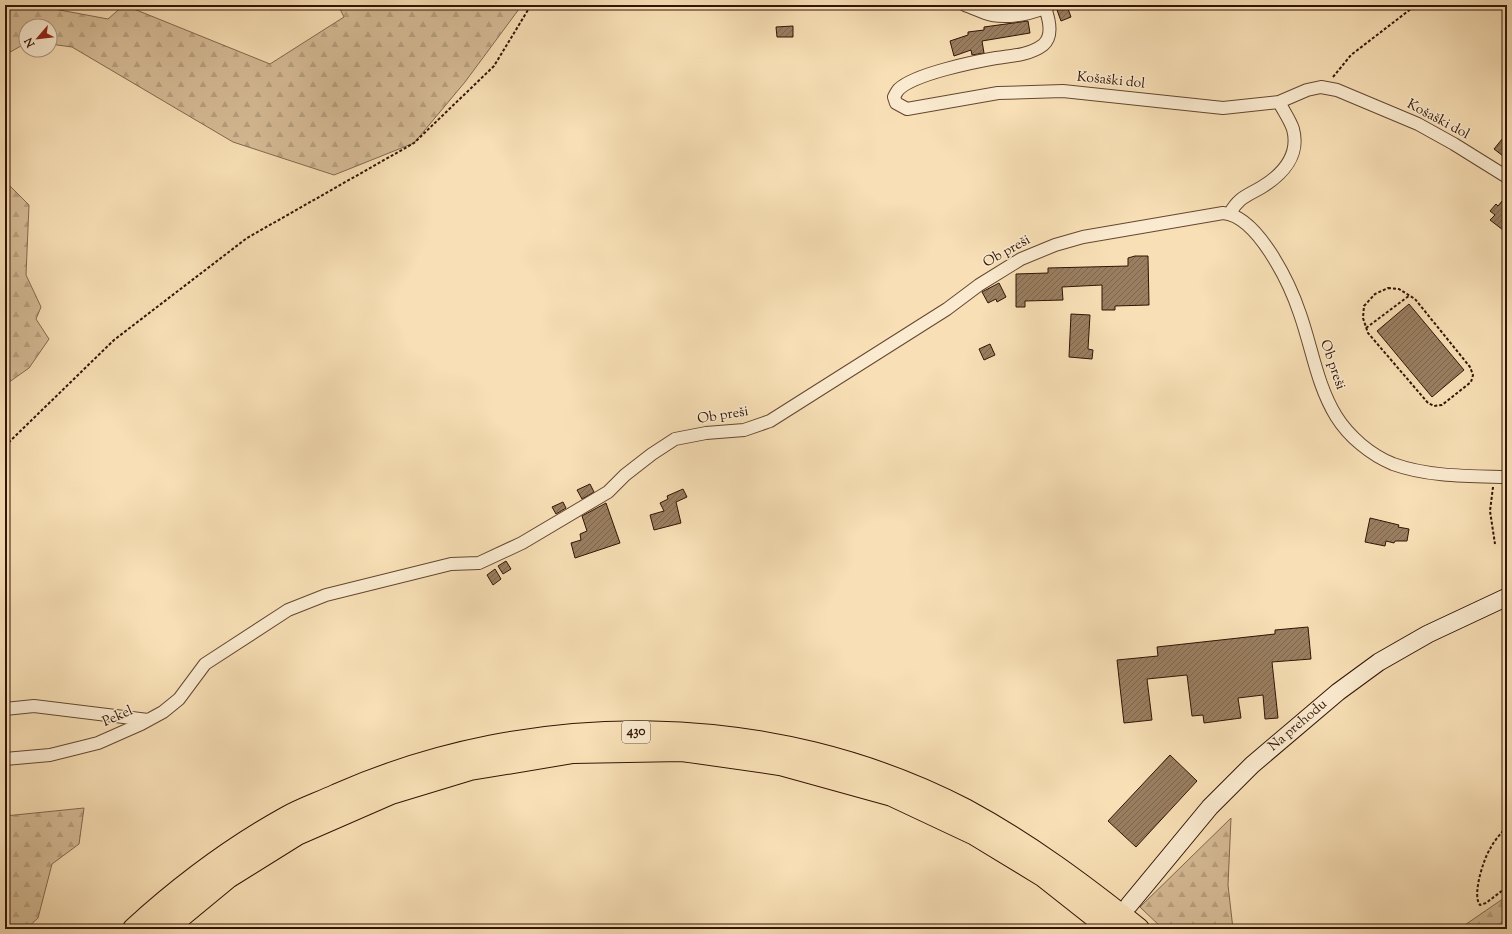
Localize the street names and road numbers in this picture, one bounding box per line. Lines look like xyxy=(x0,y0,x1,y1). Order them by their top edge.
street label: Košaški dol xyxy=(1076,67,1146,95)
street label: Košaški dol xyxy=(1403,95,1473,145)
street label: Ob preši xyxy=(980,231,1034,273)
street label: Ob preši xyxy=(1314,337,1350,393)
street label: Ob preši xyxy=(696,402,750,430)
street label: Na prehodu xyxy=(1264,695,1332,757)
street label: Pekel xyxy=(100,701,137,733)
road number: 430 xyxy=(622,721,650,743)

